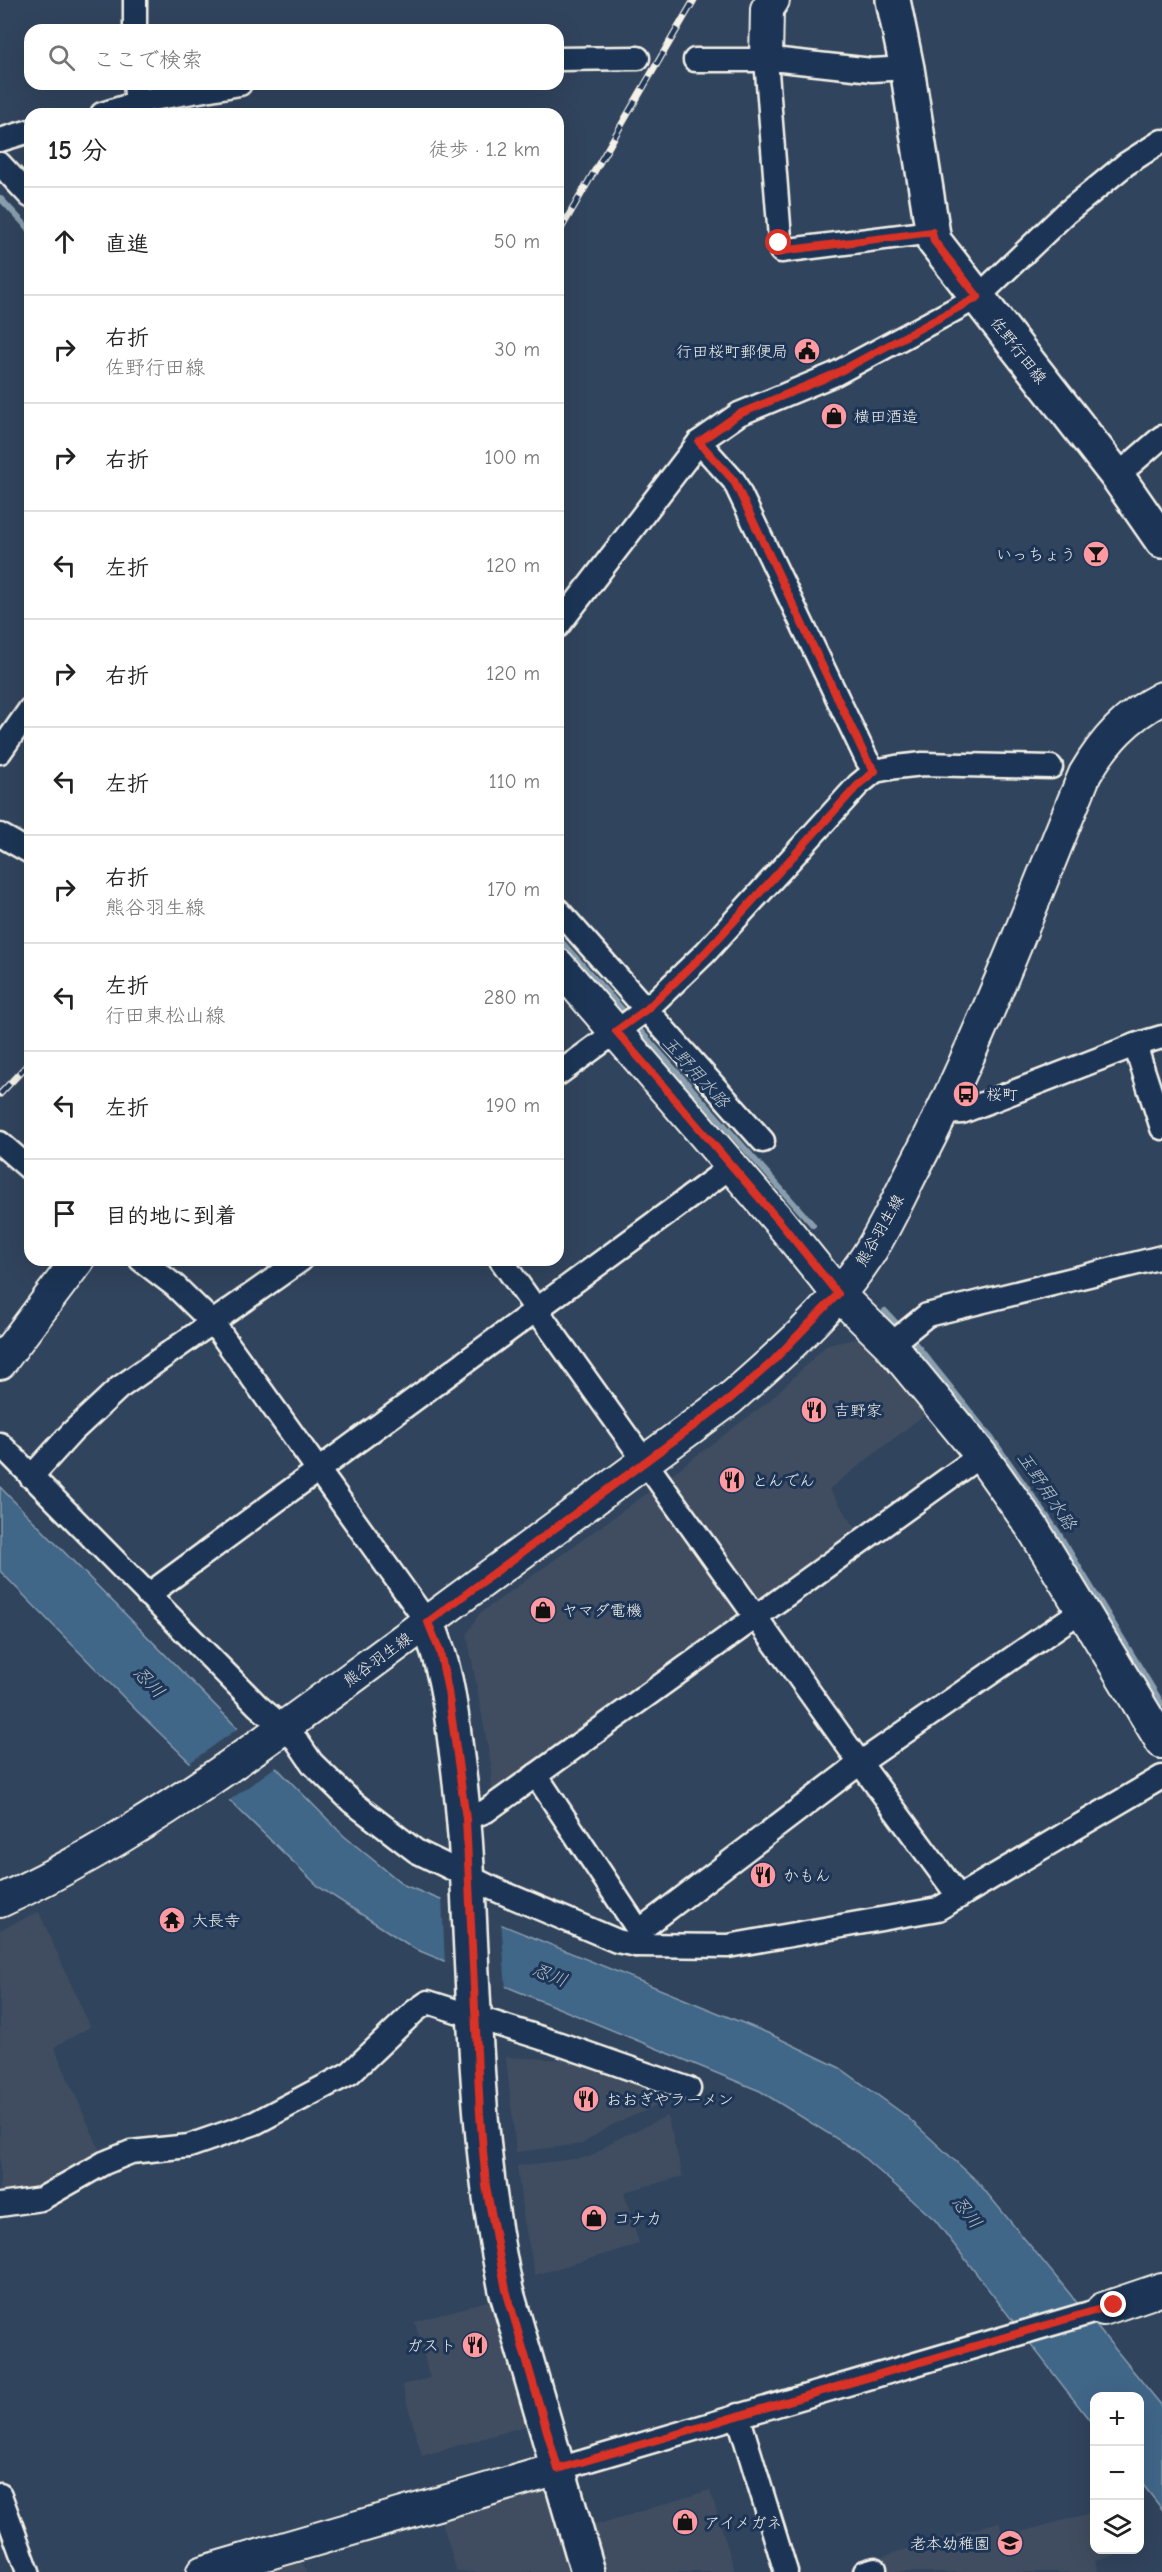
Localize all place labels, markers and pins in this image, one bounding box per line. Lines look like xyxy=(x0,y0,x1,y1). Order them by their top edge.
public building icon: 行田桜町郵便局 xyxy=(792,336,822,366)
place label: 行田桜町郵便局 xyxy=(676,343,788,361)
shop icon: 横田酒造 xyxy=(819,401,849,431)
place label: 横田酒造 xyxy=(854,408,918,426)
bar icon: いっちょう xyxy=(1081,539,1111,569)
place label: いっちょう xyxy=(996,546,1076,564)
bus stop icon: 桜町 xyxy=(951,1079,981,1109)
place label: 桜町 xyxy=(986,1086,1018,1104)
restaurant icon: 吉野家 xyxy=(799,1395,829,1425)
place label: 吉野家 xyxy=(834,1402,882,1420)
restaurant icon: とんでん xyxy=(717,1465,747,1495)
place label: とんでん xyxy=(752,1472,815,1490)
shop icon: ヤマダ電機 xyxy=(528,1595,558,1625)
place label: ヤマダ電機 xyxy=(562,1602,642,1620)
restaurant icon: かもん xyxy=(748,1860,778,1890)
place label: かもん xyxy=(783,1867,831,1885)
temple icon: 大長寺 xyxy=(157,1905,187,1935)
place label: 大長寺 xyxy=(192,1912,240,1930)
restaurant icon: おおぎやラーメン xyxy=(571,2084,601,2114)
place label: おおぎやラーメン xyxy=(606,2091,734,2109)
shop icon: コナカ xyxy=(579,2203,609,2233)
place label: コナカ xyxy=(614,2210,662,2228)
restaurant icon: ガスト xyxy=(460,2330,490,2360)
place label: ガスト xyxy=(406,2337,456,2355)
shop icon: アイメガネ xyxy=(670,2507,700,2537)
place label: アイメガネ xyxy=(704,2514,782,2532)
school or university icon: 老本幼稚園 xyxy=(995,2528,1025,2558)
place label: 老本幼稚園 xyxy=(910,2535,990,2553)

